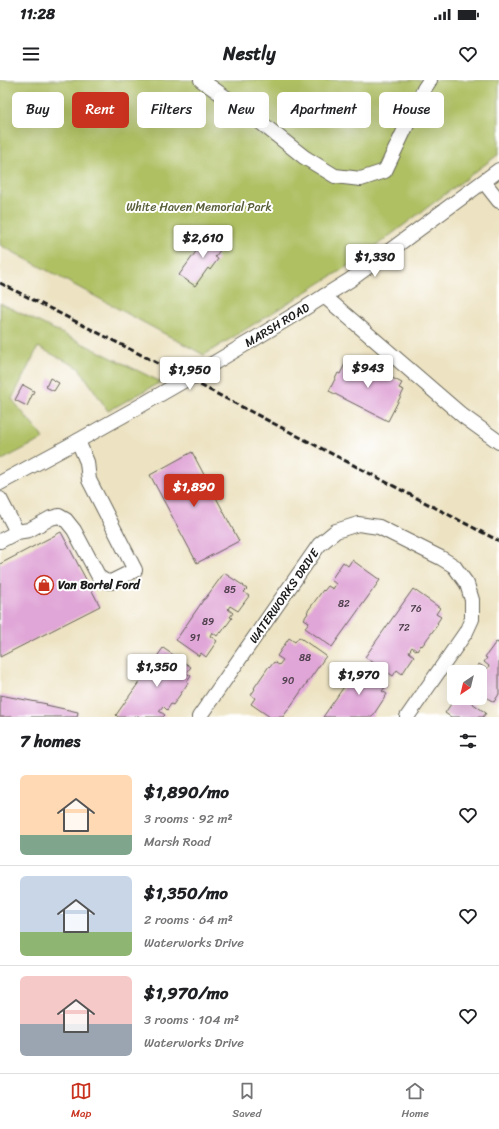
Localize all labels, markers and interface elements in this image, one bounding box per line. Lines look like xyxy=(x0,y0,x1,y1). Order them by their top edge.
text: 11:28 xyxy=(20,1,55,27)
text: Nestly xyxy=(223,38,276,70)
icon: menu xyxy=(20,43,42,65)
icon: heart xyxy=(457,43,479,65)
chip: Buy xyxy=(12,92,64,128)
chip: Rent xyxy=(72,92,129,128)
chip: Filters xyxy=(137,92,206,128)
chip: New xyxy=(214,92,269,128)
chip: Apartment xyxy=(277,92,371,128)
chip: House xyxy=(379,92,444,128)
park label: White Haven Memorial Park xyxy=(126,196,272,218)
pin: $2,610 xyxy=(170,225,236,259)
text: $2,610 xyxy=(183,226,223,249)
pin: $1,330 xyxy=(342,244,408,278)
text: $1,330 xyxy=(355,245,395,268)
street label: MARSH ROAD xyxy=(240,297,314,353)
pin: $943 xyxy=(344,355,392,389)
text: $943 xyxy=(352,356,384,379)
pin: $1,950 xyxy=(157,357,223,391)
text: $1,950 xyxy=(169,358,211,381)
pin: $1,890 xyxy=(161,474,227,508)
text: $1,890 xyxy=(173,475,215,498)
street label: WATERWORKS DRIVE xyxy=(243,543,326,648)
shop icon: Van Bortel Ford xyxy=(33,574,55,596)
place label: Van Bortel Ford xyxy=(58,574,141,596)
house number: 85 xyxy=(224,581,236,599)
house number: 82 xyxy=(338,595,350,613)
house number: 76 xyxy=(410,600,422,618)
house number: 89 xyxy=(202,613,214,631)
house number: 72 xyxy=(398,619,410,637)
house number: 91 xyxy=(190,629,200,647)
house number: 88 xyxy=(299,649,311,667)
pin: $1,350 xyxy=(124,654,190,688)
text: $1,350 xyxy=(136,655,178,678)
pin: $1,970 xyxy=(326,662,392,696)
text: $1,970 xyxy=(338,663,380,686)
north arrow xyxy=(447,665,487,705)
map controls xyxy=(447,665,487,705)
house number: 90 xyxy=(282,672,294,690)
text: 7 homes xyxy=(20,726,80,756)
icon: filters xyxy=(457,730,479,752)
text: $1,890/mo xyxy=(144,777,229,807)
icon: home xyxy=(52,791,100,839)
icon: heart xyxy=(457,804,479,826)
text: 3 rooms · 92 m² xyxy=(144,807,233,830)
text: Marsh Road xyxy=(144,830,211,853)
text: $1,350/mo xyxy=(144,878,228,908)
icon: home xyxy=(52,892,100,940)
icon: heart xyxy=(457,905,479,927)
text: 2 rooms · 64 m² xyxy=(144,908,233,931)
text: Waterworks Drive xyxy=(144,931,244,954)
text: $1,970/mo xyxy=(144,978,228,1008)
icon: home xyxy=(52,992,100,1040)
icon: heart xyxy=(457,1005,479,1027)
text: 3 rooms · 104 m² xyxy=(144,1008,239,1031)
text: Waterworks Drive xyxy=(144,1031,244,1054)
tab: Map xyxy=(70,1080,92,1123)
tab: Saved xyxy=(232,1080,261,1123)
tab: Home xyxy=(401,1080,429,1123)

